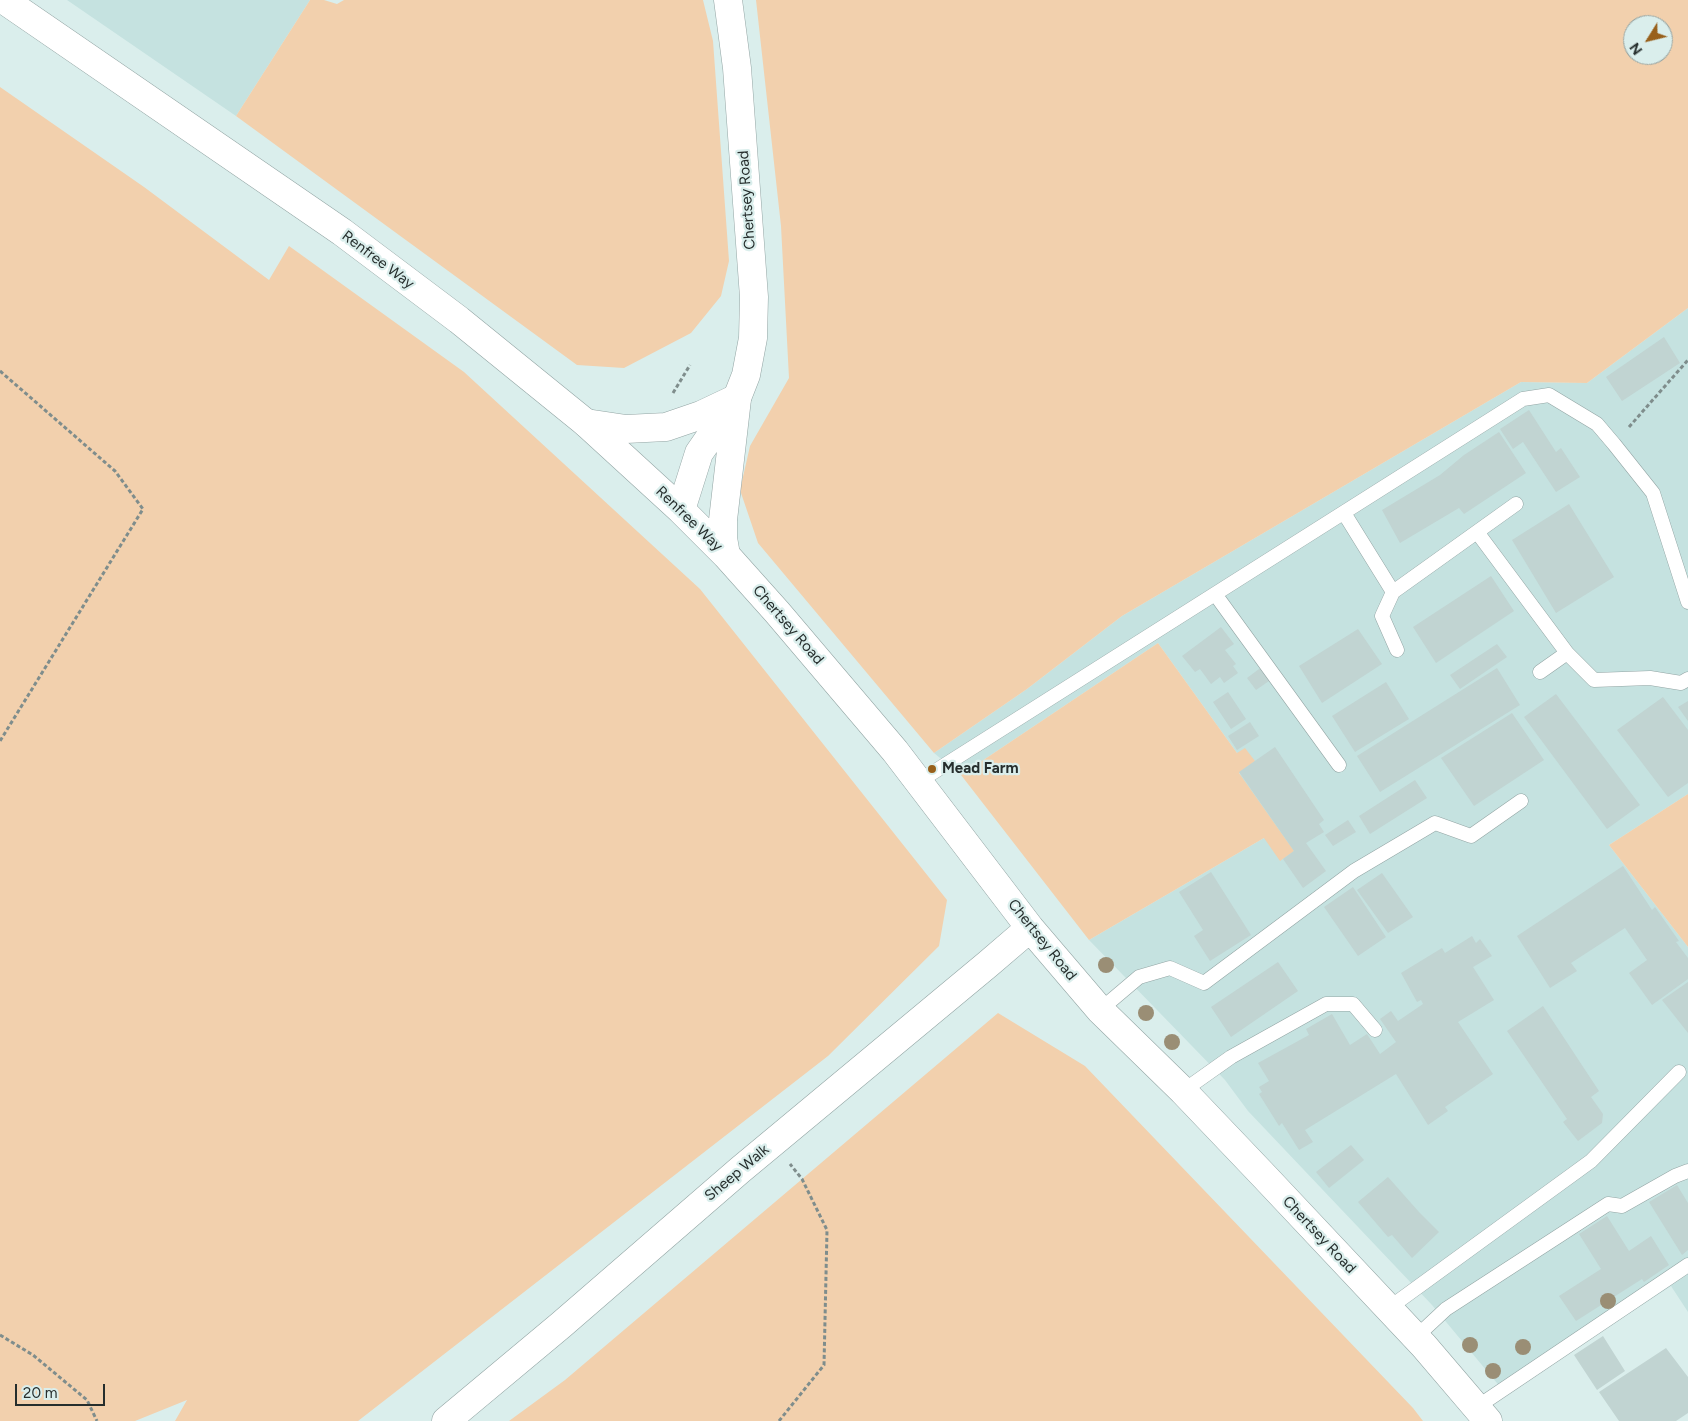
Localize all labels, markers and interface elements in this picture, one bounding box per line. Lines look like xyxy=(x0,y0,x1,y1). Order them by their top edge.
north arrow xyxy=(1623,15,1673,65)
text: N xyxy=(1626,39,1646,58)
street label: Chertsey Road xyxy=(735,150,759,250)
street label: Renfree Way xyxy=(338,227,418,293)
street label: Renfree Way xyxy=(652,483,726,555)
street label: Chertsey Road xyxy=(749,582,827,668)
place label: Mead Farm xyxy=(942,760,1019,778)
marker: Mead Farm xyxy=(926,763,938,775)
street label: Chertsey Road xyxy=(1004,896,1080,984)
street label: Sheep Walk xyxy=(701,1141,773,1205)
street label: Chertsey Road xyxy=(1279,1193,1359,1277)
scale bar xyxy=(18,1374,108,1406)
text: 20 m xyxy=(23,1384,57,1402)

